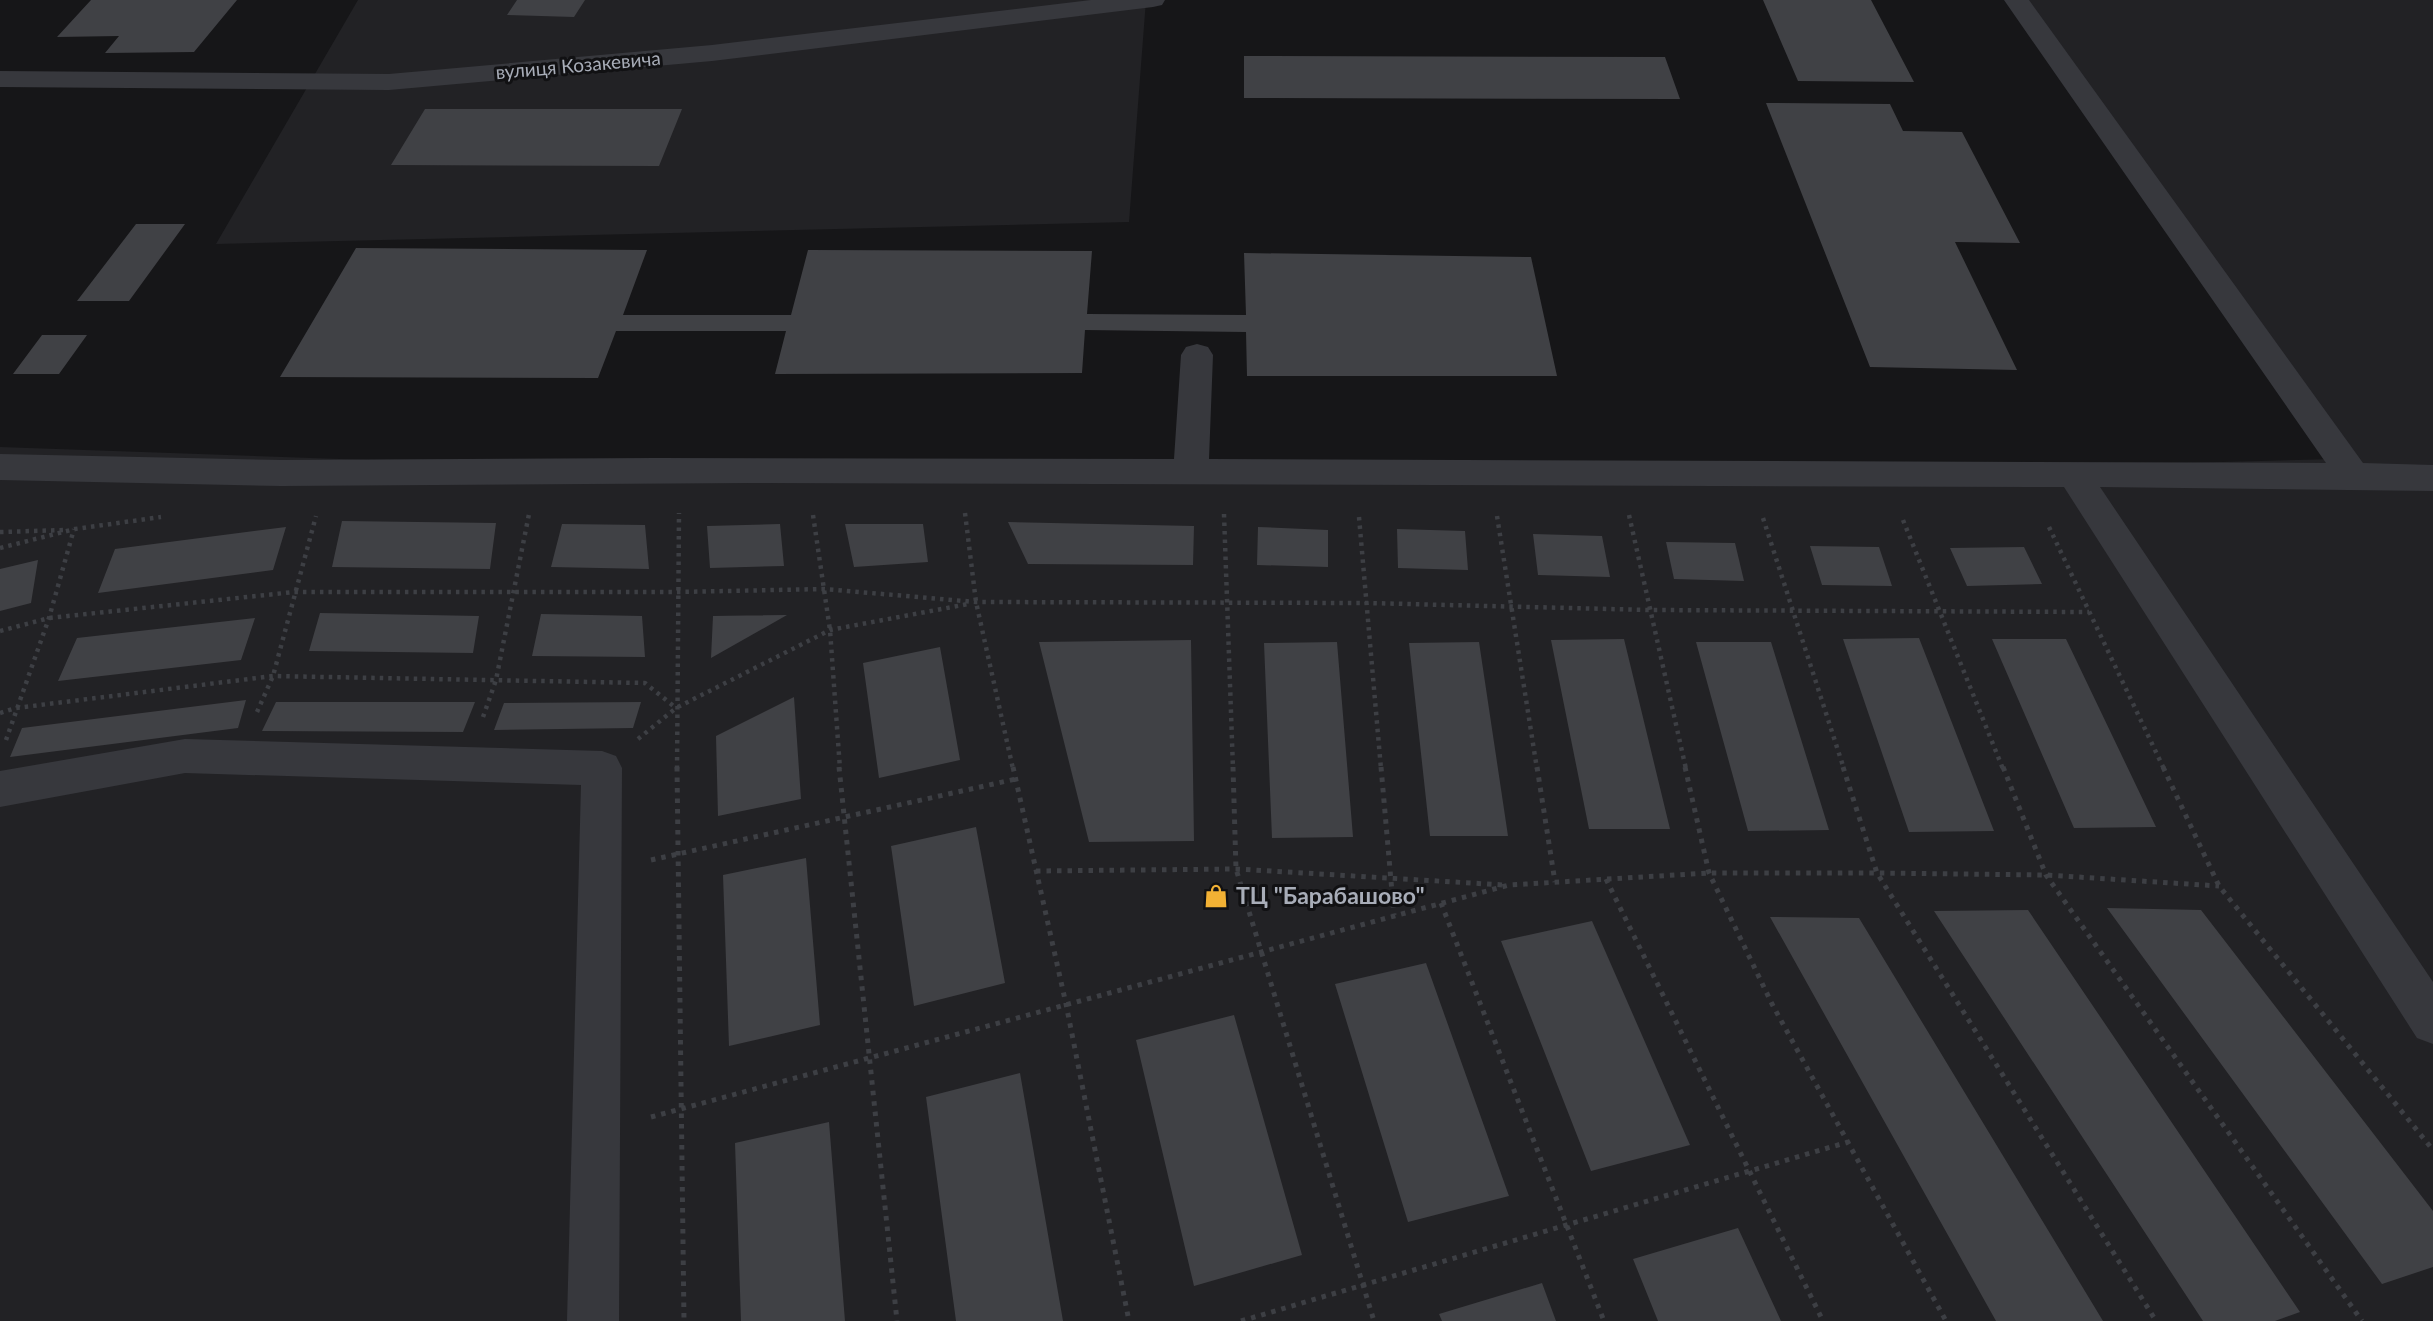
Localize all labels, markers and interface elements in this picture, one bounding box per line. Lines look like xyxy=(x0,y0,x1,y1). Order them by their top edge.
street label: вулиця Козакевича xyxy=(495,46,661,83)
place label: ТЦ "Барабашово" xyxy=(1236,881,1425,909)
shop icon: ТЦ "Барабашово" xyxy=(1202,882,1230,910)

